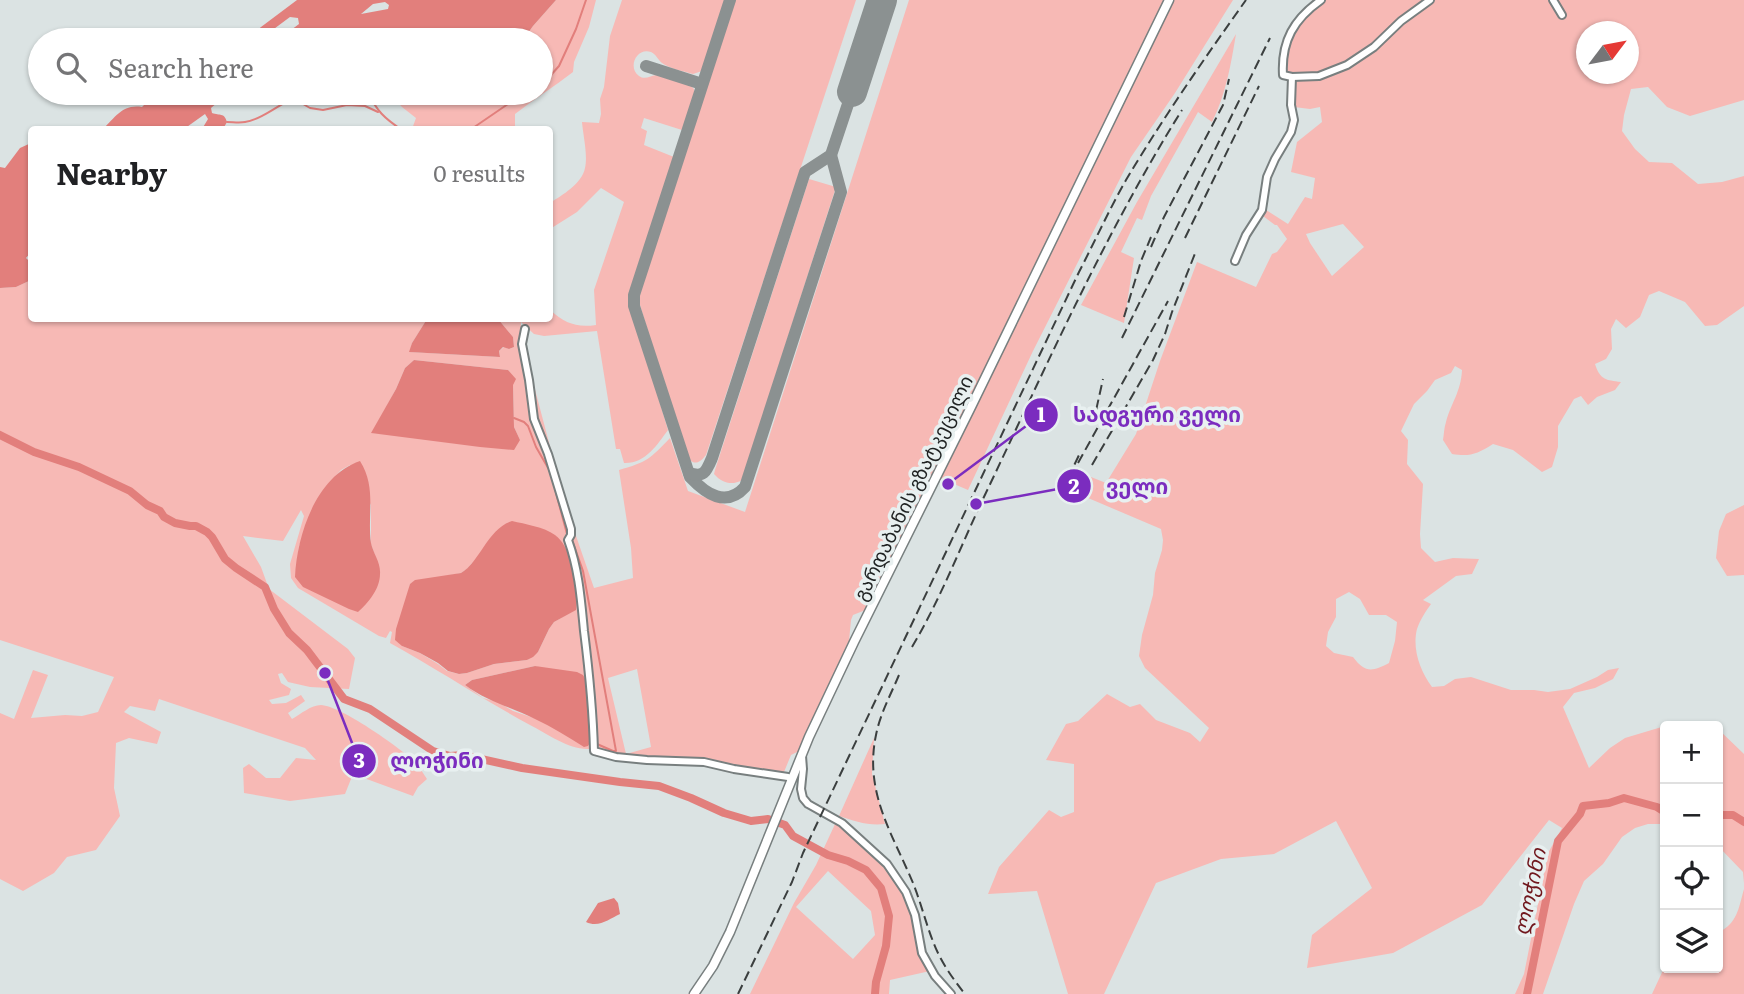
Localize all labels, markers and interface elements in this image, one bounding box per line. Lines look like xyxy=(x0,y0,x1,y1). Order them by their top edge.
north arrow xyxy=(1576,21,1639,84)
search box xyxy=(28,28,553,105)
text: Search here xyxy=(108,47,254,86)
icon: search xyxy=(52,48,90,86)
text: Nearby xyxy=(56,150,167,194)
text: 0 results xyxy=(433,155,525,189)
street label: გარდაბანის გზატკეცილი xyxy=(845,370,979,605)
callout: სადგური ველი xyxy=(1024,394,1255,436)
text: 1 xyxy=(1037,397,1046,428)
text: სადგური ველი xyxy=(1073,397,1241,428)
callout: ველი xyxy=(1057,465,1182,507)
text: 2 xyxy=(1068,469,1080,500)
text: ველი xyxy=(1106,469,1168,500)
map controls xyxy=(1660,721,1723,973)
button: + xyxy=(1660,721,1723,784)
callout: ლოჭინი xyxy=(342,740,498,782)
text: 3 xyxy=(353,743,365,774)
text: ლოჭინი xyxy=(390,743,484,774)
button: − xyxy=(1660,784,1723,847)
water label: ლოჭინი xyxy=(1503,844,1552,938)
button: locate xyxy=(1660,847,1723,910)
button: layers xyxy=(1660,910,1723,973)

